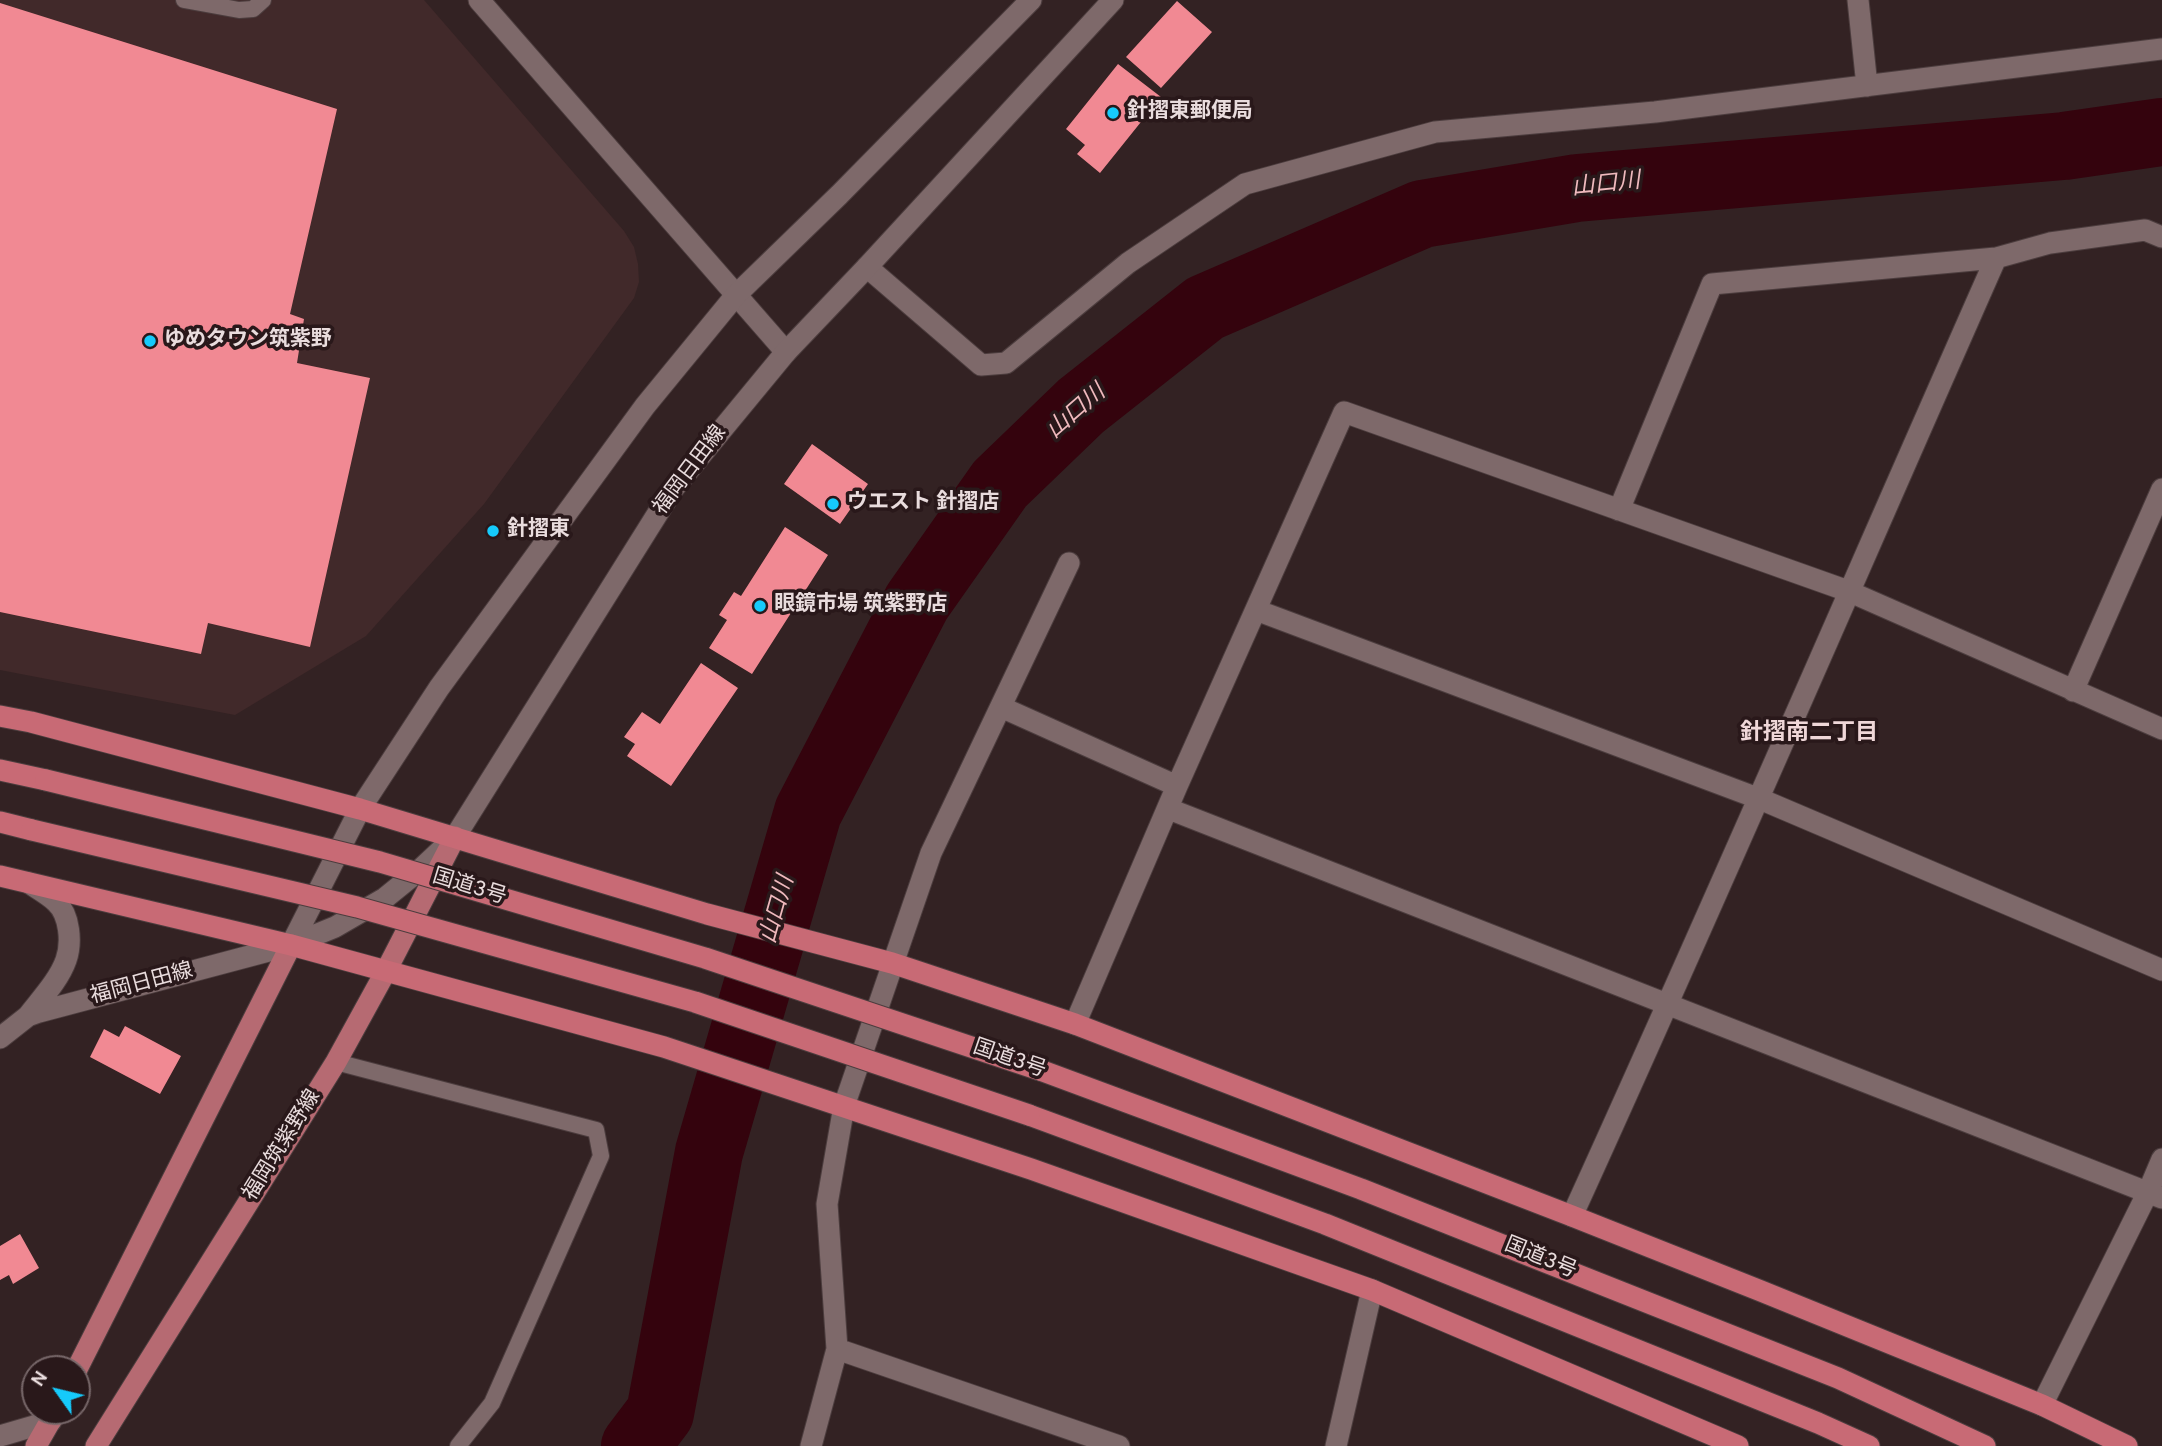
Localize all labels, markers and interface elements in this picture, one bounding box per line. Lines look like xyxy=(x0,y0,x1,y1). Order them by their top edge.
place label: 針摺東郵便局 xyxy=(1127,100,1253,126)
marker: 針摺東郵便局 xyxy=(1105,105,1121,121)
water label: 山口川 xyxy=(1570,169,1642,203)
place label: ゆめタウン筑紫野 xyxy=(164,328,332,354)
marker: ゆめタウン筑紫野 xyxy=(142,333,158,349)
water label: 山口川 xyxy=(1042,380,1112,446)
street label: 福岡日田線 xyxy=(649,421,733,521)
place label: ウエスト 針摺店 xyxy=(847,491,999,517)
marker: ウエスト 針摺店 xyxy=(825,496,841,512)
place label: 針摺東 xyxy=(507,518,570,544)
marker: 針摺東 xyxy=(485,523,501,539)
place label: 眼鏡市場 筑紫野店 xyxy=(774,593,947,619)
marker: 眼鏡市場 筑紫野店 xyxy=(752,598,768,614)
district label: 針摺南二丁目 xyxy=(1740,720,1878,748)
street label: 国道3号 xyxy=(429,865,509,911)
water label: 山口川 xyxy=(756,873,802,947)
street label: 福岡日田線 xyxy=(88,959,196,1011)
street label: 国道3号 xyxy=(969,1036,1049,1084)
street label: 福岡筑紫野線 xyxy=(239,1086,327,1206)
street label: 国道3号 xyxy=(1500,1233,1580,1285)
north arrow xyxy=(21,1355,91,1425)
text: N xyxy=(26,1367,54,1392)

